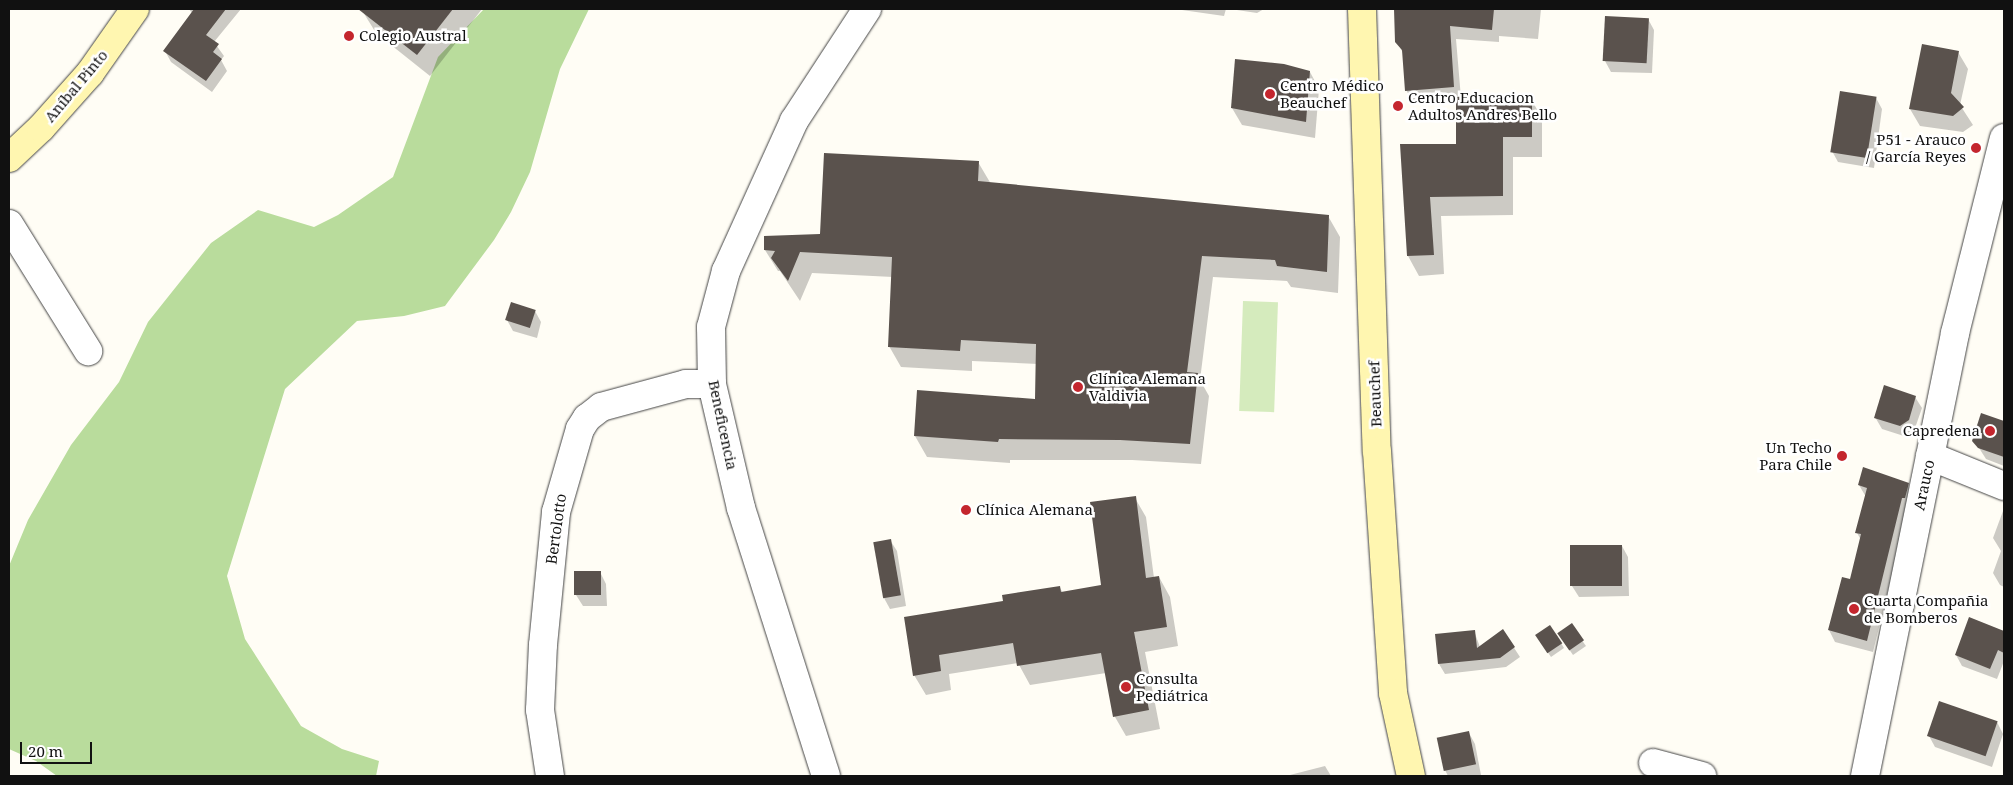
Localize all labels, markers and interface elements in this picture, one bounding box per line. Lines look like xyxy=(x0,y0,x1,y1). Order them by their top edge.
place label: Colegio Austral xyxy=(359,27,467,45)
marker: Colegio Austral xyxy=(343,30,355,42)
street label: Aníbal Pinto xyxy=(41,46,111,126)
place label: Centro Médico Beauchef xyxy=(1280,76,1384,111)
marker: Centro Médico Beauchef xyxy=(1264,88,1276,100)
place label: Centro Educacion Adultos Andres Bello xyxy=(1408,88,1557,123)
marker: Centro Educacion Adultos Andres Bello xyxy=(1392,100,1404,112)
place label: P51 - Arauco / García Reyes xyxy=(1866,130,1966,165)
marker: P51 - Arauco / García Reyes xyxy=(1970,142,1982,154)
street label: Beauchef xyxy=(1365,361,1385,427)
place label: Clínica Alemana Valdivia xyxy=(1089,369,1206,404)
street label: Beneficencia xyxy=(705,379,741,471)
marker: Clínica Alemana Valdivia xyxy=(1071,380,1085,394)
place label: Capredena xyxy=(1903,422,1980,440)
marker: Capredena xyxy=(1984,425,1996,437)
place label: Un Techo Para Chile xyxy=(1759,438,1832,473)
marker: Un Techo Para Chile xyxy=(1836,450,1848,462)
street label: Arauco xyxy=(1910,458,1938,512)
street label: Bertolotto xyxy=(542,492,570,566)
place label: Clínica Alemana xyxy=(976,501,1093,519)
marker: Clínica Alemana xyxy=(960,504,972,516)
place label: Cuarta Compañia de Bomberos xyxy=(1864,591,1988,626)
marker: Cuarta Compañia de Bomberos xyxy=(1848,603,1860,615)
place label: Consulta Pediátrica xyxy=(1136,669,1209,704)
marker: Consulta Pediátrica xyxy=(1120,681,1132,693)
scale bar xyxy=(22,732,95,764)
text: 20 m xyxy=(28,741,63,761)

